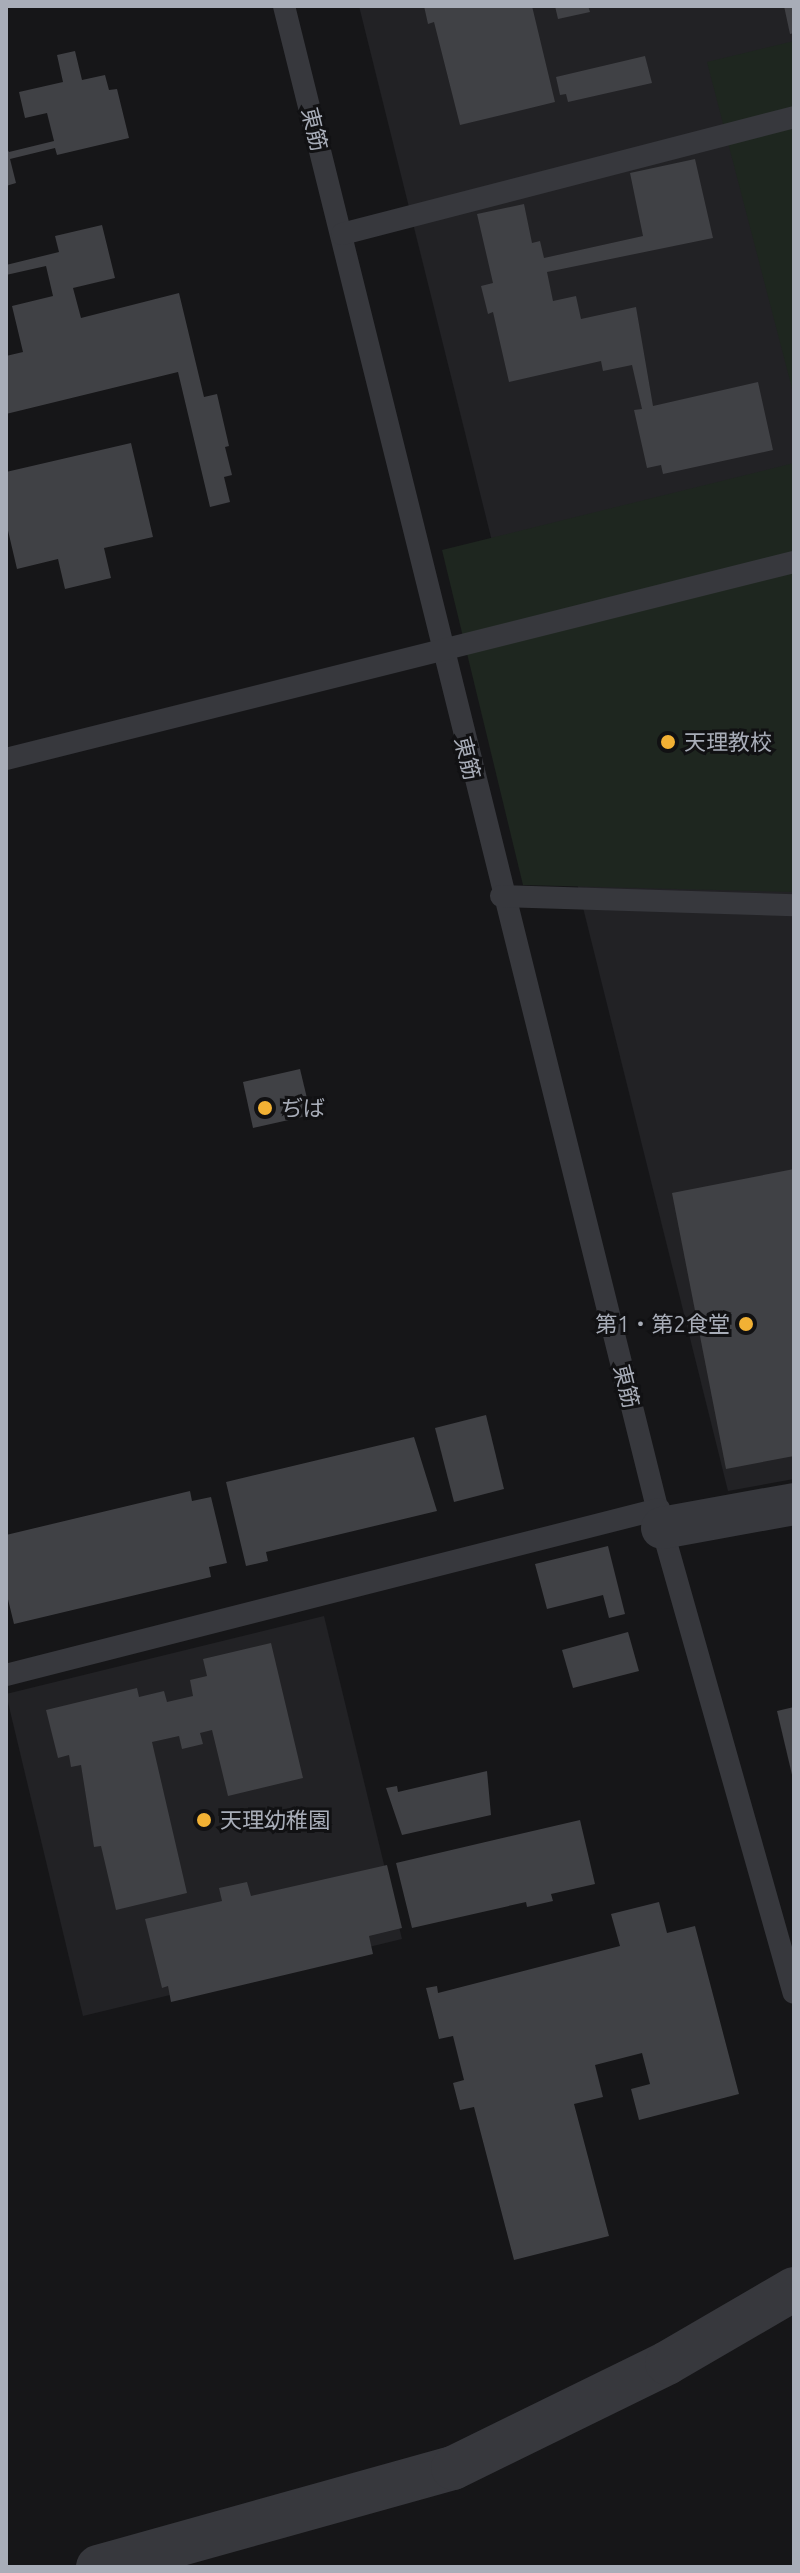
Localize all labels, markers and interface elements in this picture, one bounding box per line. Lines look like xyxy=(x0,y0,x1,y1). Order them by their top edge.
street label: 東筋 xyxy=(297,104,333,154)
place label: 天理教校 xyxy=(684,729,772,755)
street label: 東筋 xyxy=(450,733,486,783)
marker: 天理教校 xyxy=(659,733,677,751)
place label: ぢば xyxy=(281,1095,325,1121)
marker: ぢば xyxy=(256,1099,274,1117)
place label: 第1・第2食堂 xyxy=(595,1311,730,1337)
marker: 第1・第2食堂 xyxy=(737,1315,755,1333)
street label: 東筋 xyxy=(609,1361,645,1411)
place label: 天理幼稚園 xyxy=(220,1807,330,1833)
marker: 天理幼稚園 xyxy=(195,1811,213,1829)

